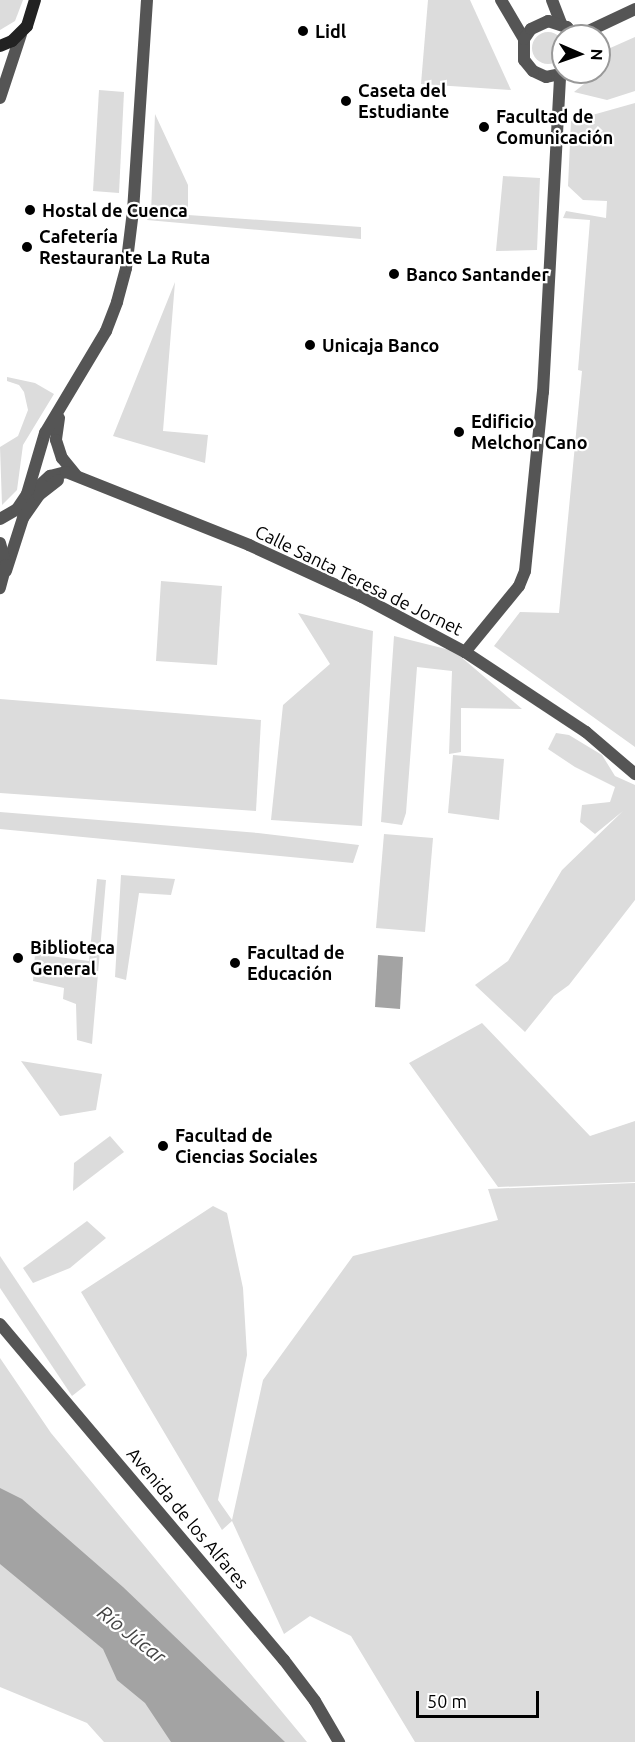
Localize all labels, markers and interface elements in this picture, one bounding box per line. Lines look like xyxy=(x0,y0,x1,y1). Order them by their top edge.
place label: Lidl xyxy=(315,20,346,42)
marker: Lidl xyxy=(296,24,310,38)
north arrow xyxy=(551,24,611,84)
text: N xyxy=(588,48,606,61)
place label: Caseta del Estudiante xyxy=(358,80,449,122)
marker: Caseta del Estudiante xyxy=(339,94,353,108)
place label: Facultad de Comunicación xyxy=(496,106,613,148)
marker: Facultad de Comunicación xyxy=(477,120,491,134)
place label: Hostal de Cuenca xyxy=(42,199,188,221)
marker: Hostal de Cuenca xyxy=(23,203,37,217)
place label: Cafetería Restaurante La Ruta xyxy=(39,226,210,268)
marker: Cafetería Restaurante La Ruta xyxy=(20,240,34,254)
place label: Banco Santander xyxy=(406,263,549,285)
marker: Banco Santander xyxy=(387,267,401,281)
place label: Unicaja Banco xyxy=(322,334,439,356)
marker: Unicaja Banco xyxy=(303,338,317,352)
place label: Edificio Melchor Cano xyxy=(471,411,587,454)
marker: Edificio Melchor Cano xyxy=(452,425,466,439)
street label: Calle Santa Teresa de Jornet xyxy=(252,520,466,640)
place label: Biblioteca General xyxy=(30,937,115,980)
place label: Facultad de Educación xyxy=(247,942,345,984)
marker: Biblioteca General xyxy=(11,951,25,965)
marker: Facultad de Educación xyxy=(228,956,242,970)
place label: Facultad de Ciencias Sociales xyxy=(175,1125,318,1168)
marker: Facultad de Ciencias Sociales xyxy=(156,1139,170,1153)
street label: Avenida de los Alfares xyxy=(123,1443,253,1593)
water label: Río Júcar xyxy=(93,1600,171,1668)
scale bar xyxy=(419,1679,542,1717)
text: 50 m xyxy=(427,1691,467,1711)

